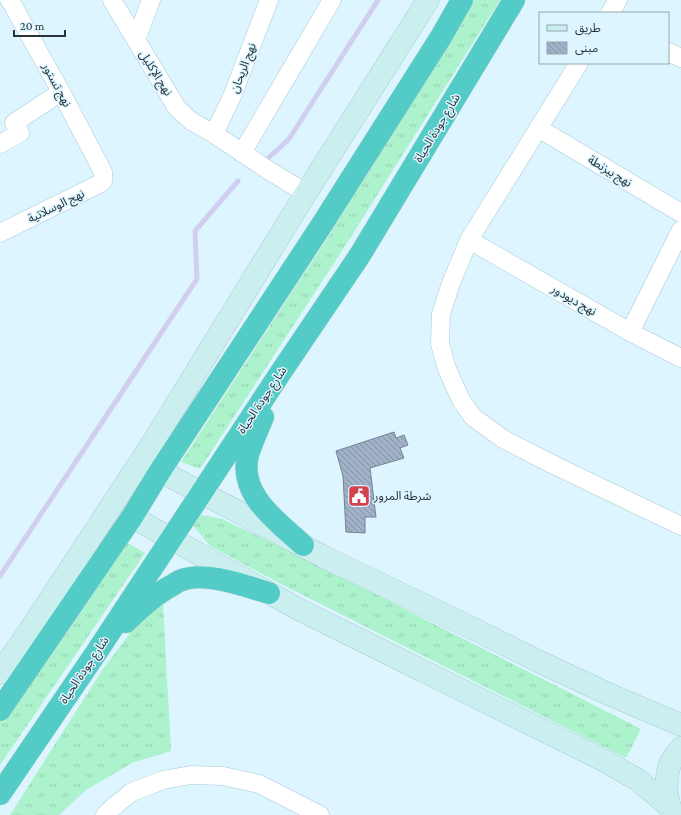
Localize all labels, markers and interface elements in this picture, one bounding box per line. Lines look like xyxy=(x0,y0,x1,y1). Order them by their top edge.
scale bar xyxy=(14,12,65,38)
legend xyxy=(539,12,669,64)
text: 20 m xyxy=(20,19,45,33)
text: طريق xyxy=(575,21,601,36)
street label: نهج الريحان xyxy=(227,41,261,96)
text: مبنى xyxy=(575,41,598,55)
street label: نهج الإكليل xyxy=(135,48,175,99)
street label: نهج تستور xyxy=(37,60,74,110)
street label: شارع جودة الحياة xyxy=(411,91,465,166)
street label: نهج بيزنطة xyxy=(584,152,635,191)
street label: نهج الوسلاتية xyxy=(25,186,88,228)
street label: نهج ديودور xyxy=(547,281,599,320)
street label: شارع جودة الحياة xyxy=(234,364,291,437)
public building icon: شرطة المرور xyxy=(346,483,372,509)
place label: شرطة المرور xyxy=(373,489,431,503)
street label: شارع جودة الحياة xyxy=(56,634,113,707)

